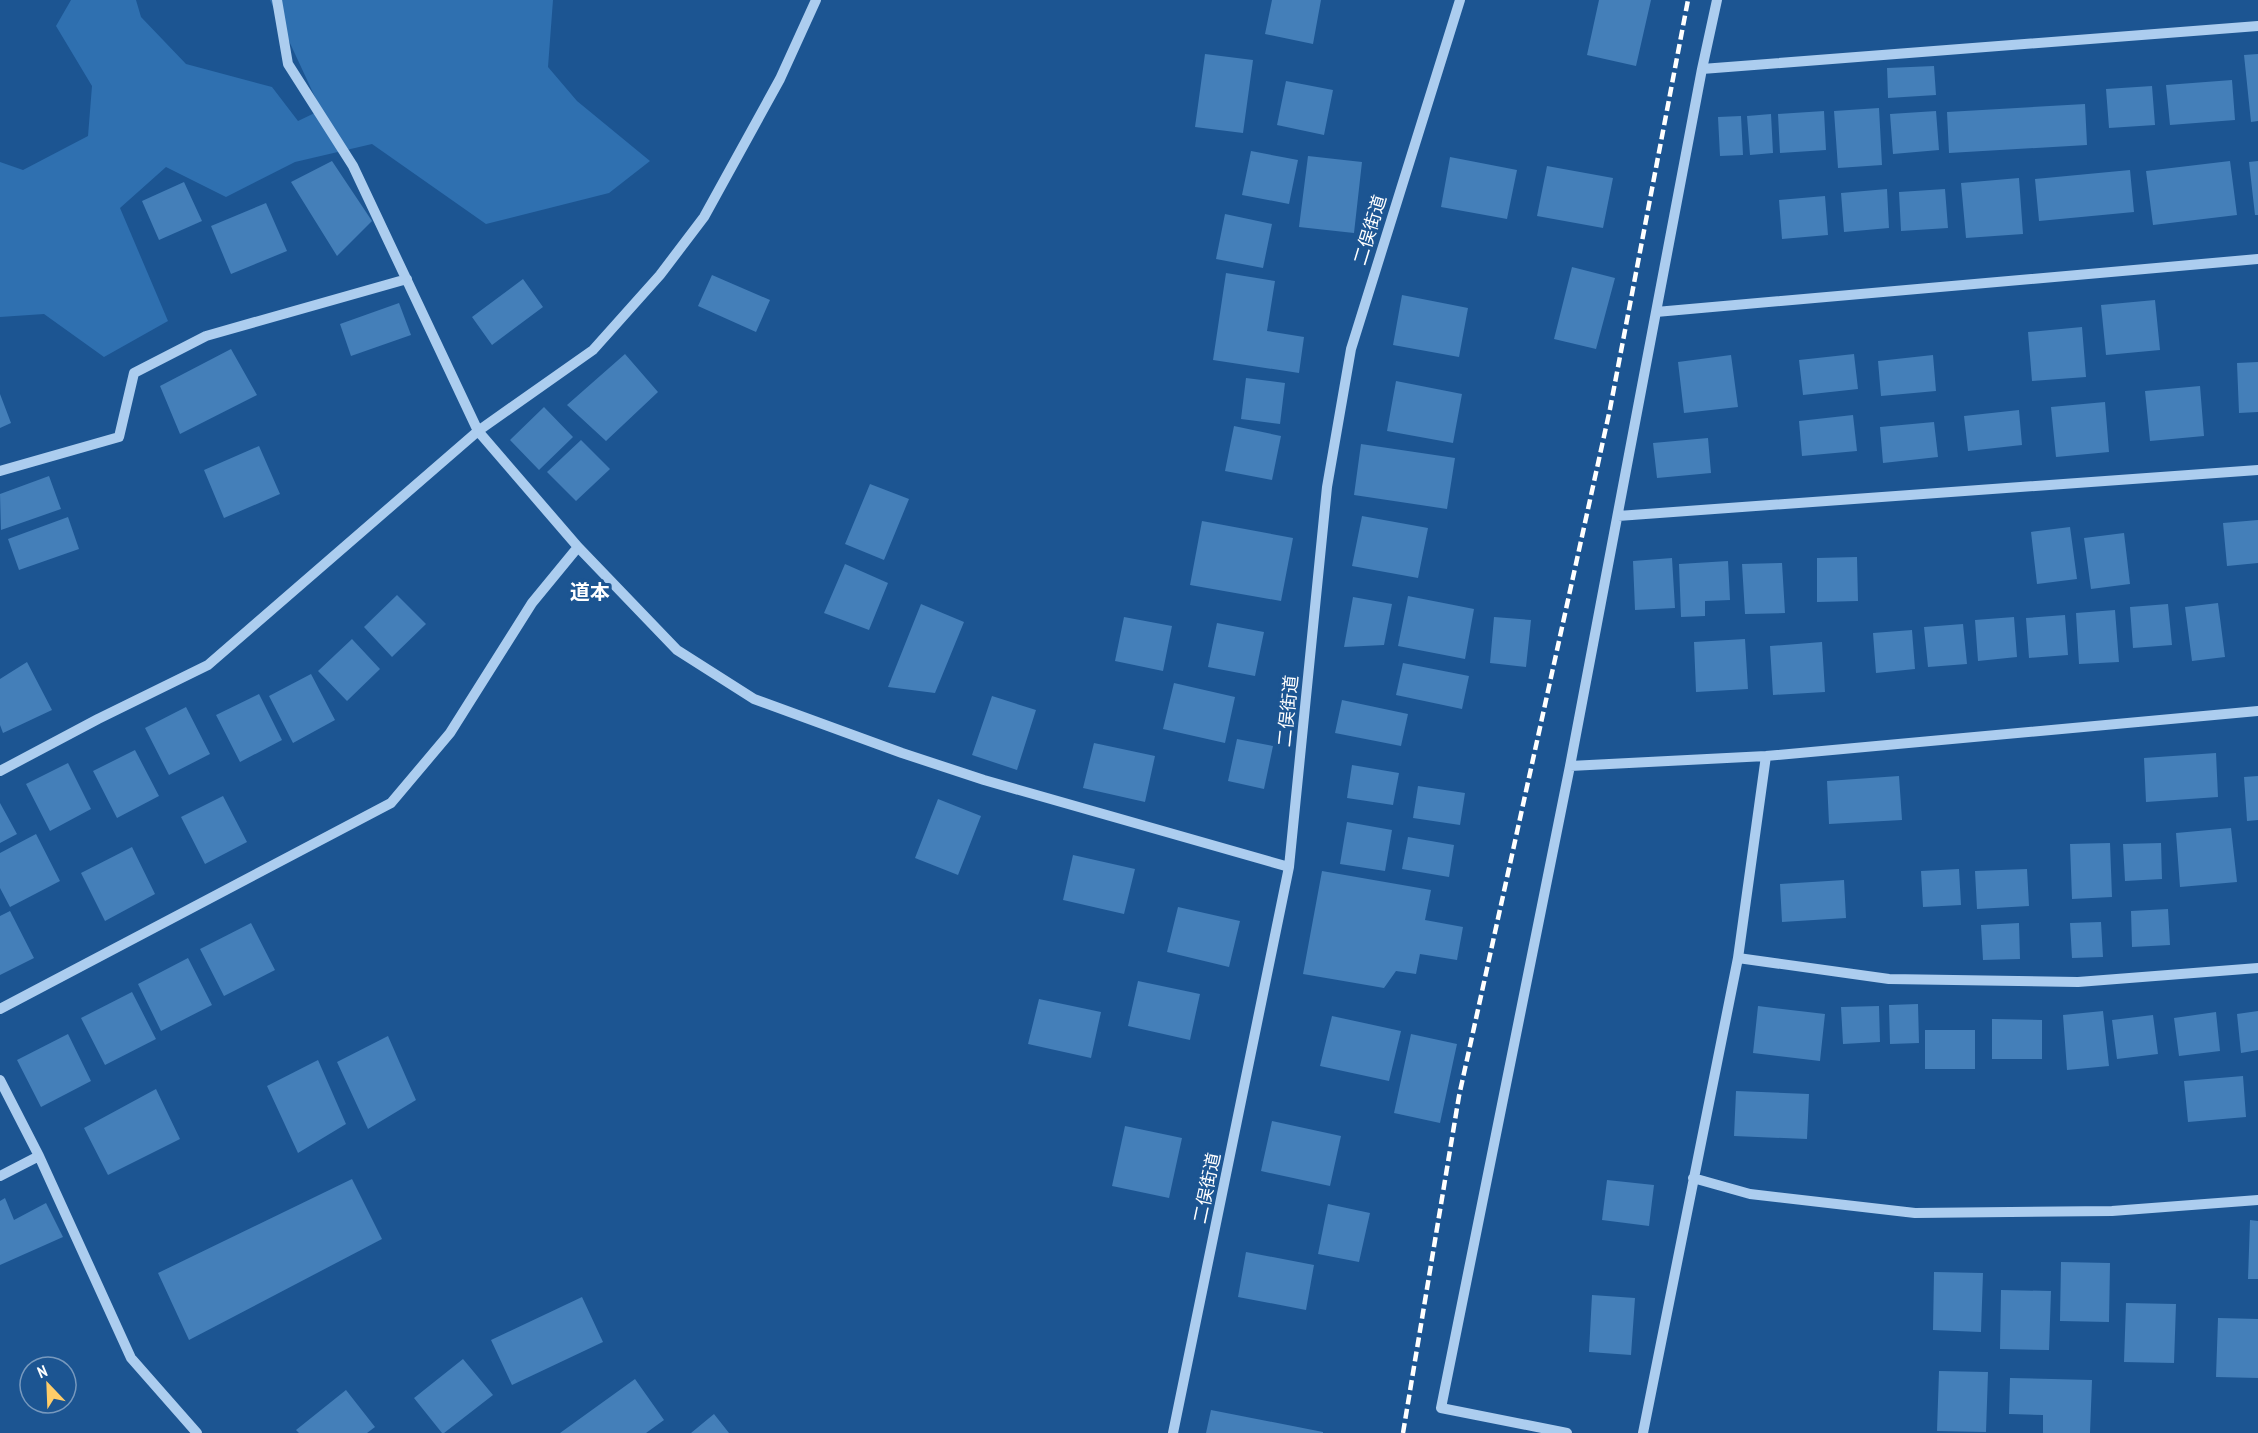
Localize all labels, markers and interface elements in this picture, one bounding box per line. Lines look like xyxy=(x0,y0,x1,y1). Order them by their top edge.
street label: 二俣街道 xyxy=(1348,192,1391,268)
district label: 道本 xyxy=(570,579,610,605)
street label: 二俣街道 xyxy=(1272,674,1303,748)
street label: 二俣街道 xyxy=(1188,1150,1225,1226)
north arrow xyxy=(18,1355,78,1415)
text: N xyxy=(34,1360,50,1382)

